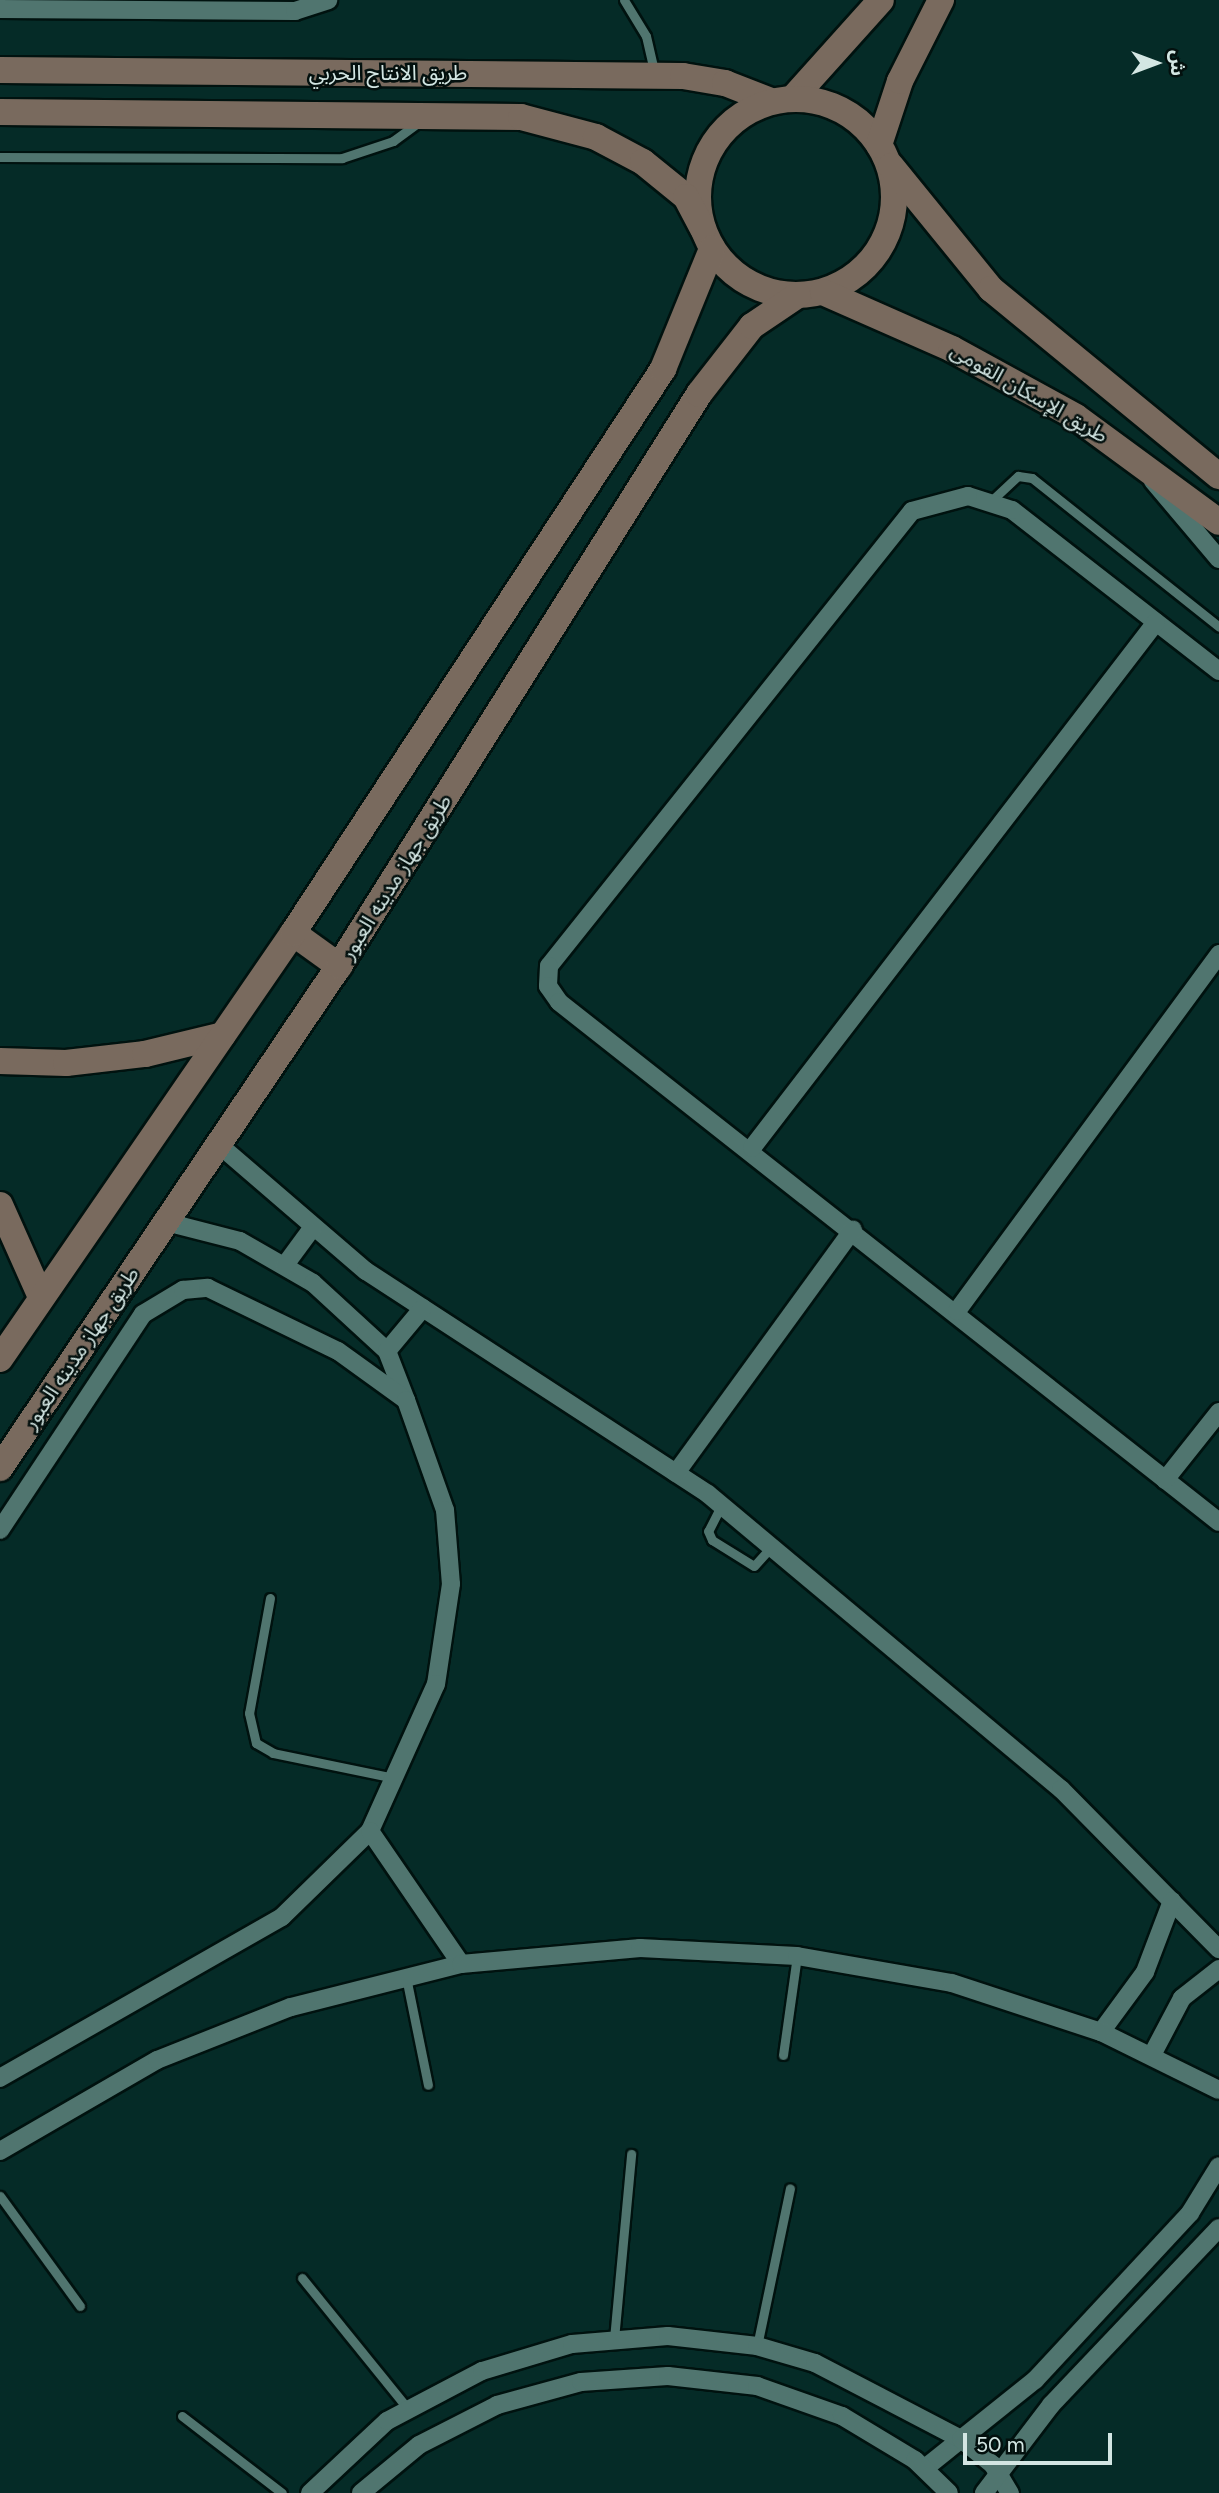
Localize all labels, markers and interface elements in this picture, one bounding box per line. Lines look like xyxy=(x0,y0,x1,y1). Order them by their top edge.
north arrow xyxy=(1121,28,1191,98)
text: ش xyxy=(1166,50,1189,76)
street label: طريق الانتاج الحربي xyxy=(309,60,467,86)
street label: طريق الإسكان القومى xyxy=(946,338,1112,448)
street label: طريق جهاز مدينه العبور xyxy=(335,790,457,964)
street label: طريق جهاز مدينه العبور xyxy=(18,1262,144,1434)
scale bar xyxy=(967,2420,1116,2464)
text: 50 m xyxy=(976,2432,1025,2457)

